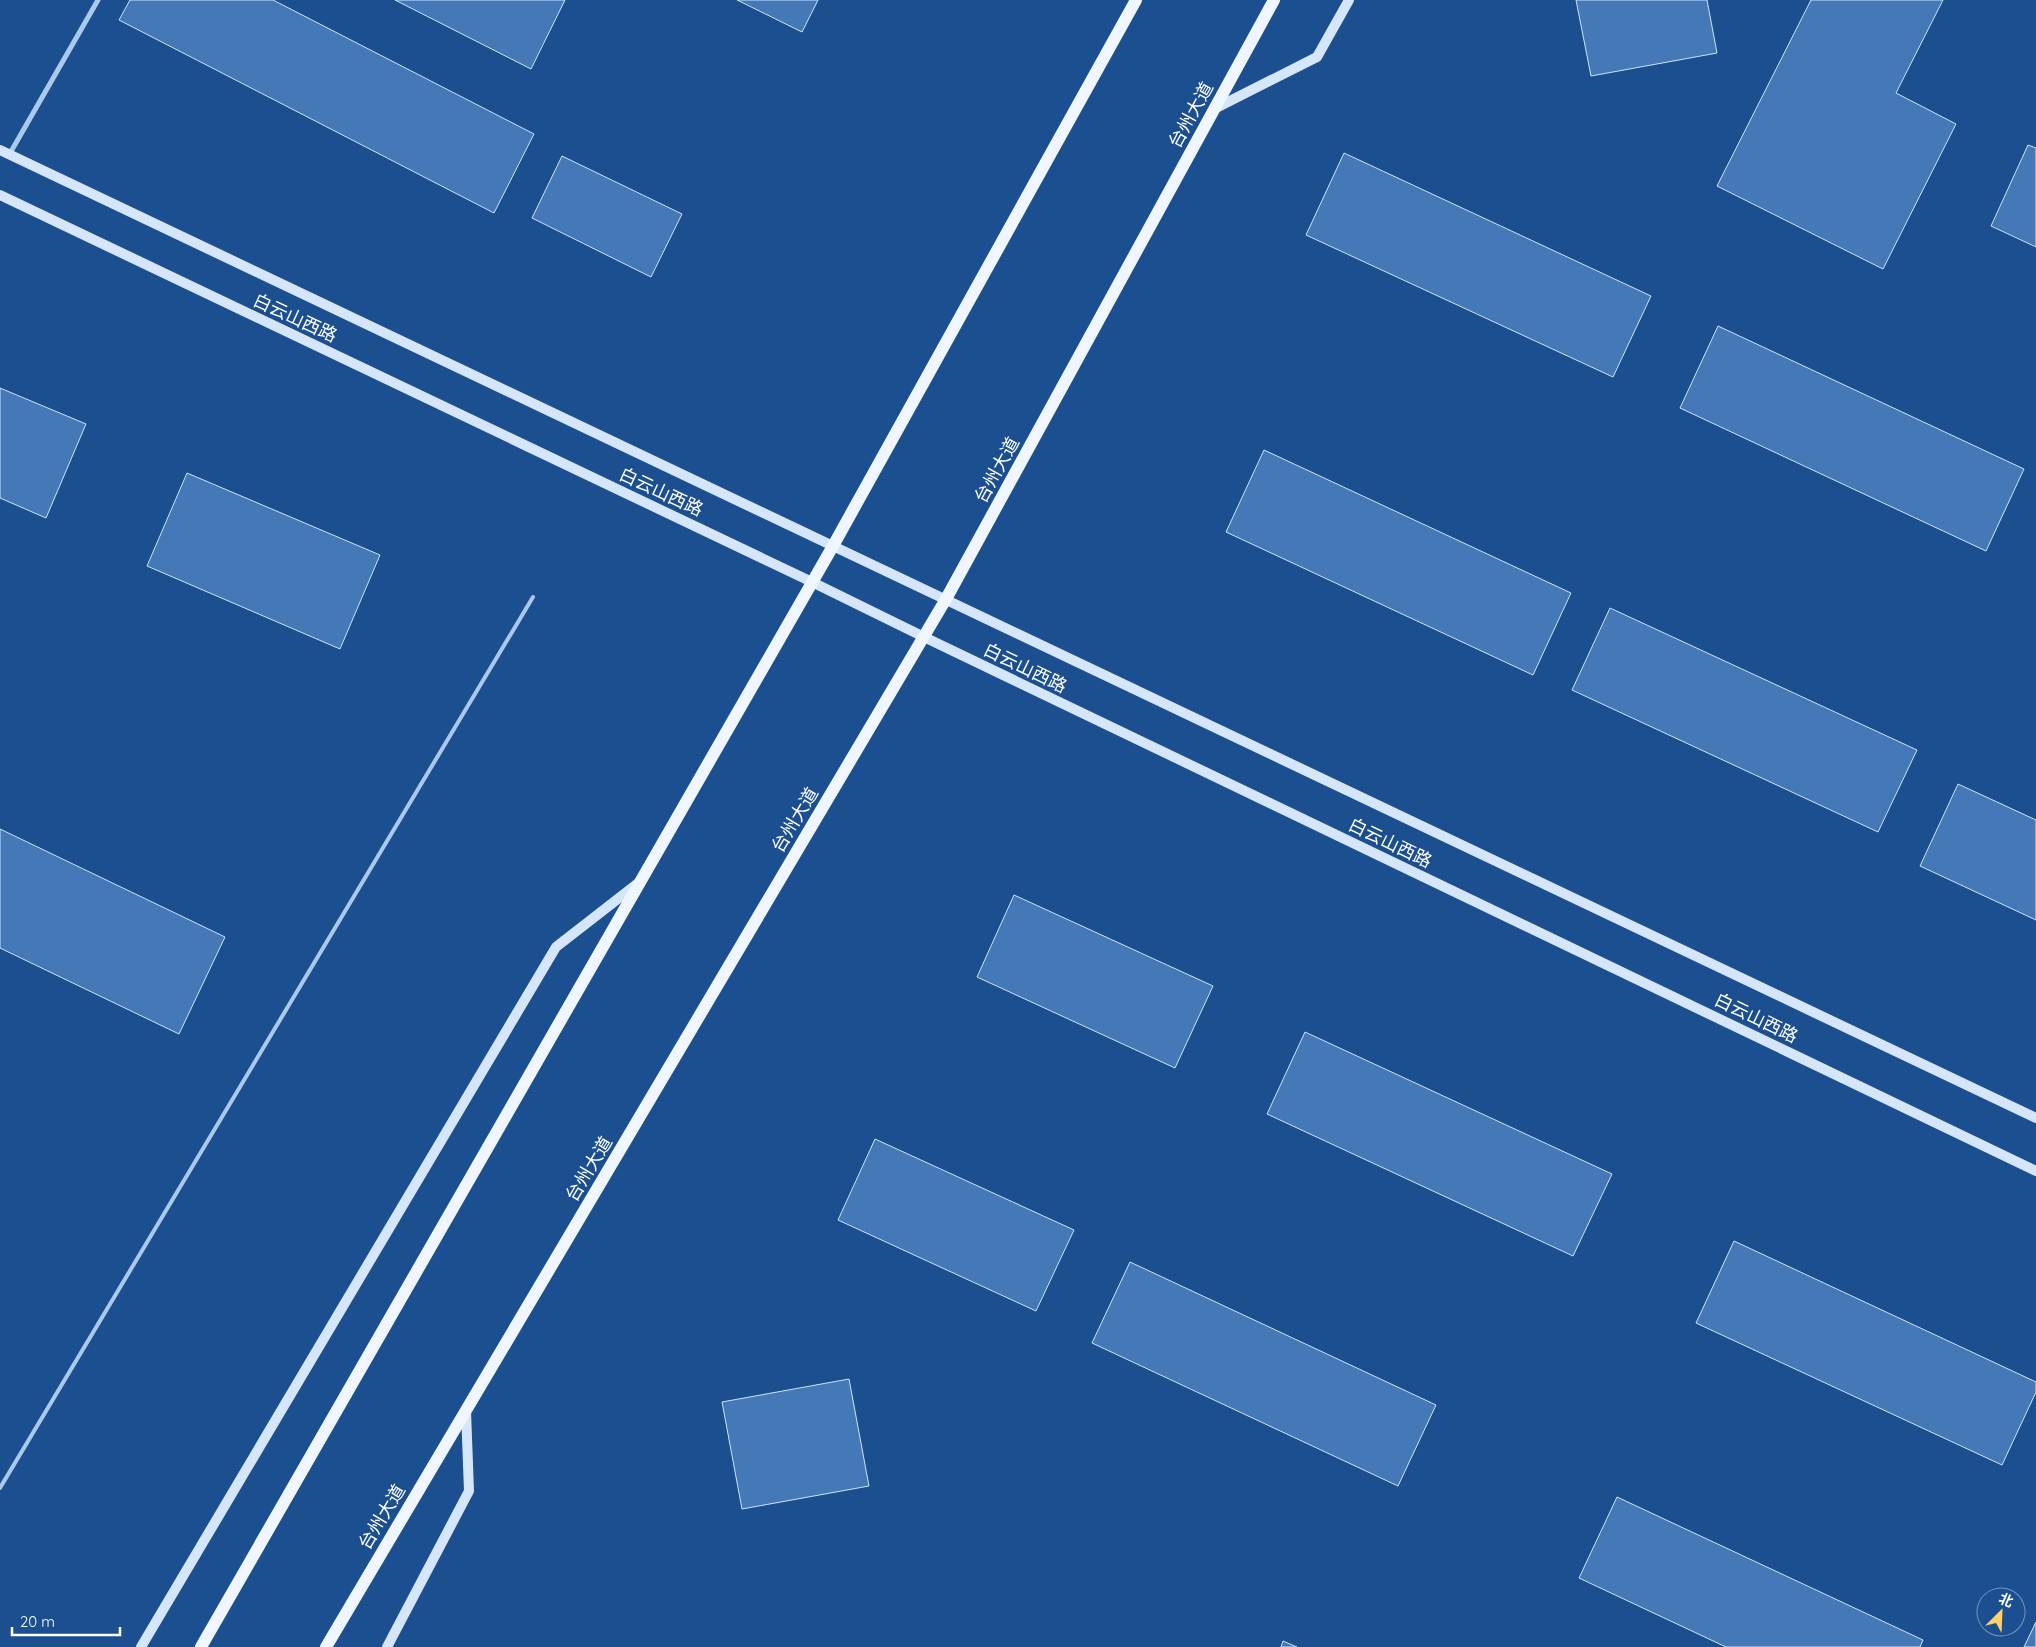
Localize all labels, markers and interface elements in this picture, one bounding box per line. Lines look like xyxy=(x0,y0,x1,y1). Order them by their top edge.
street label: 台州大道 xyxy=(1163,78,1218,152)
street label: 白云山西路 xyxy=(250,288,341,347)
street label: 台州大道 xyxy=(969,433,1024,507)
street label: 白云山西路 xyxy=(616,462,707,521)
street label: 白云山西路 xyxy=(980,637,1071,698)
street label: 台州大道 xyxy=(766,783,823,857)
street label: 白云山西路 xyxy=(1345,812,1436,873)
street label: 白云山西路 xyxy=(1711,987,1802,1048)
street label: 台州大道 xyxy=(560,1132,617,1206)
street label: 台州大道 xyxy=(353,1480,410,1554)
north arrow xyxy=(1976,1587,2026,1637)
text: 北 xyxy=(1996,1589,2016,1611)
scale bar xyxy=(12,1604,120,1636)
text: 20 m xyxy=(20,1612,55,1631)

